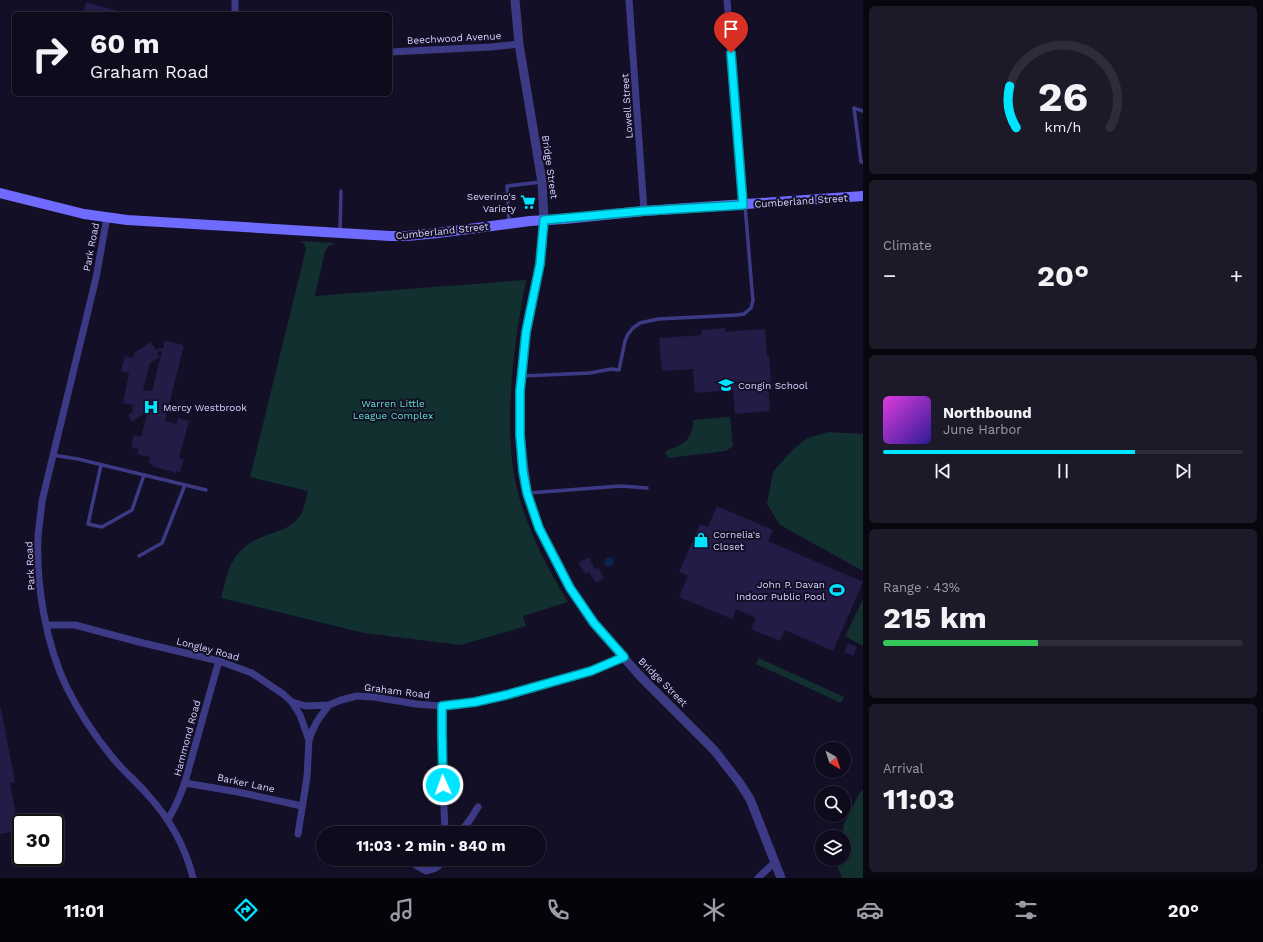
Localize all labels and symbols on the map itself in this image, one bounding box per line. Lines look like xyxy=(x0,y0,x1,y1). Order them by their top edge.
pin xyxy=(714,12,748,53)
street label: Beechwood Avenue xyxy=(406,30,502,46)
street label: Lowell Street xyxy=(619,72,635,139)
street label: Bridge Street xyxy=(540,134,560,200)
place label: Severino's Variety xyxy=(467,191,517,214)
street label: Cumberland Street xyxy=(754,192,849,210)
supermarket icon: Severino's Variety xyxy=(519,193,537,211)
street label: Cumberland Street xyxy=(395,221,490,241)
street label: Park Road xyxy=(81,222,101,272)
school or university icon: Congin School xyxy=(717,376,735,394)
place label: Congin School xyxy=(738,380,808,391)
hospital icon: Mercy Westbrook xyxy=(142,398,160,416)
park label: Warren Little League Complex xyxy=(353,398,433,421)
place label: Mercy Westbrook xyxy=(163,402,247,413)
place label: Cornelia's Closet xyxy=(713,529,760,552)
shop icon: Cornelia's Closet xyxy=(692,531,710,549)
street label: Park Road xyxy=(23,541,37,591)
place label: John P. Davan Indoor Public Pool xyxy=(736,579,825,602)
sports icon: John P. Davan Indoor Public Pool xyxy=(828,581,846,599)
street label: Longley Road xyxy=(175,635,241,663)
street label: Bridge Street xyxy=(636,655,690,709)
street label: Graham Road xyxy=(364,682,430,700)
street label: Hammond Road xyxy=(172,699,202,777)
north arrow xyxy=(815,742,851,778)
position arrow xyxy=(422,764,464,806)
street label: Barker Lane xyxy=(216,772,276,794)
speed limit sign: 30 xyxy=(12,814,64,866)

